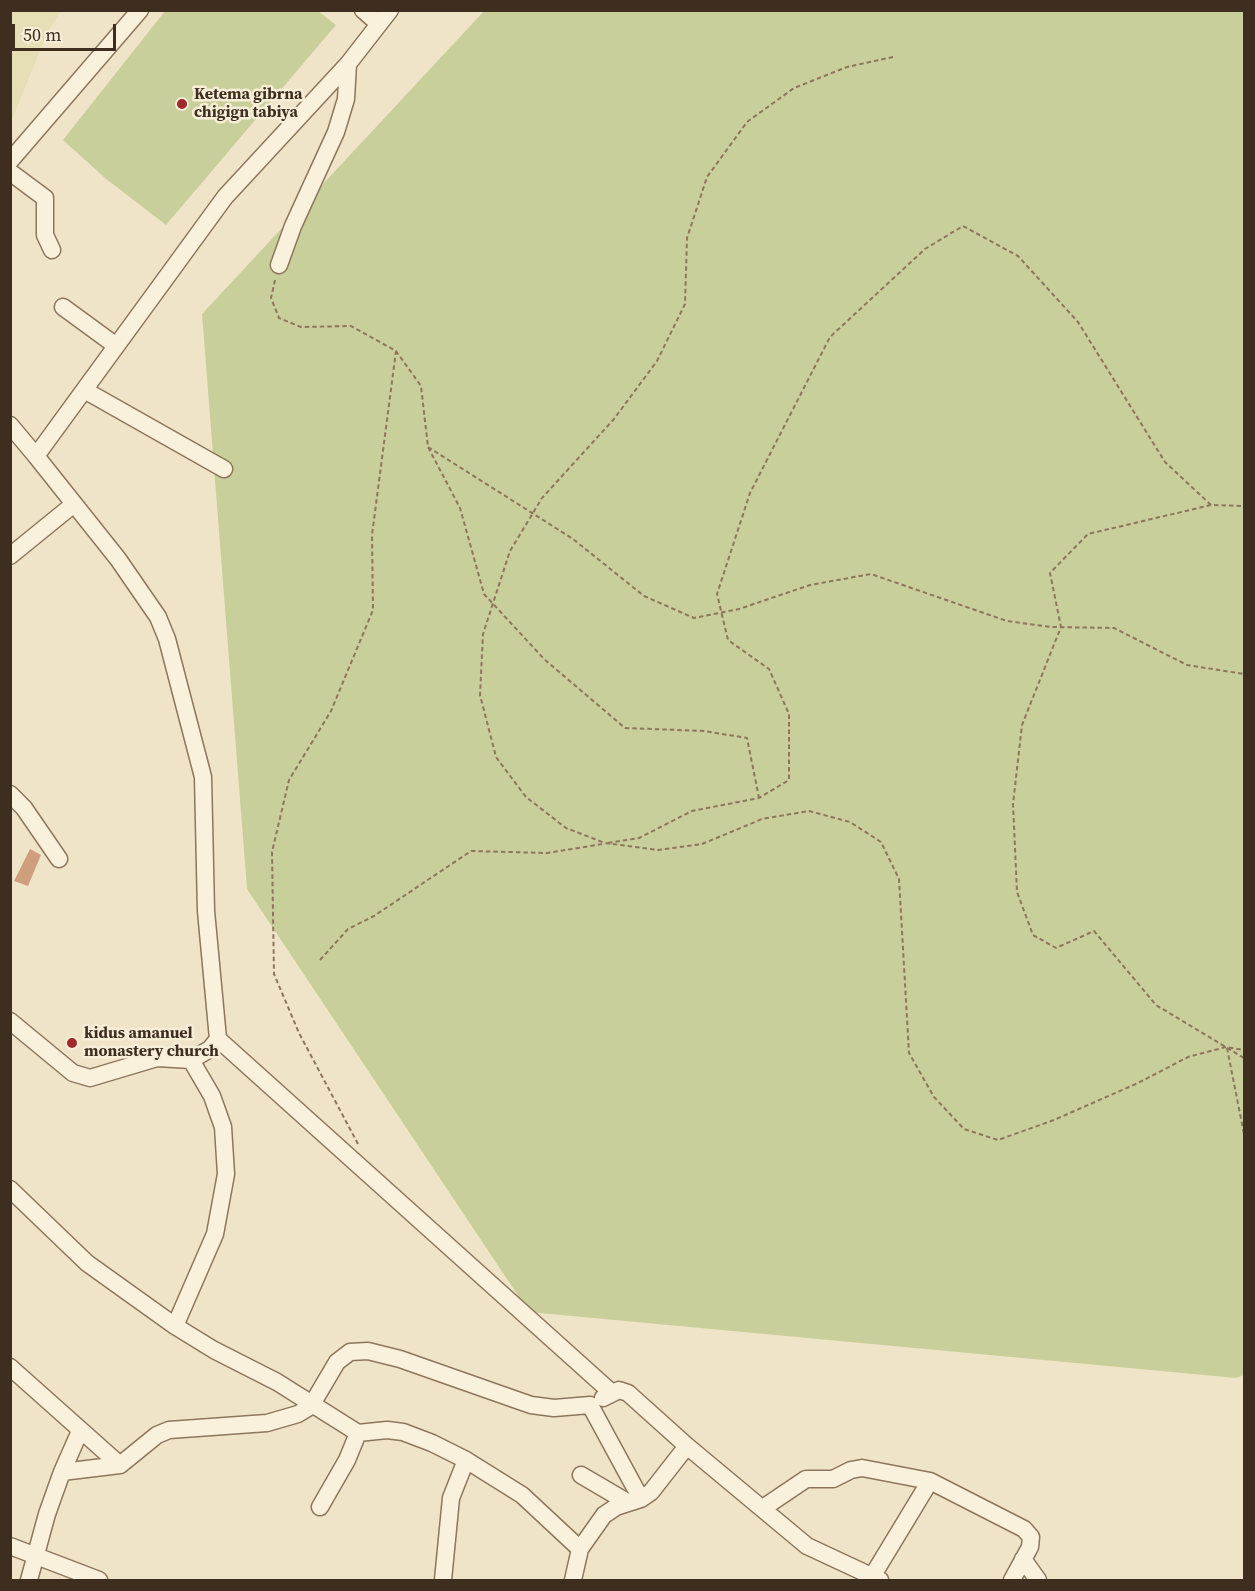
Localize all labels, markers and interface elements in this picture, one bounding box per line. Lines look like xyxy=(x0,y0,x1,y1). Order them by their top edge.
scale bar xyxy=(15,12,118,50)
text: 50 m xyxy=(23,22,61,47)
place label: Ketema gibrna chigign tabiya xyxy=(194,85,303,123)
marker: Ketema gibrna chigign tabiya xyxy=(175,97,189,111)
place label: kidus amanuel monastery church xyxy=(84,1024,219,1062)
marker: kidus amanuel monastery church xyxy=(65,1036,79,1050)

